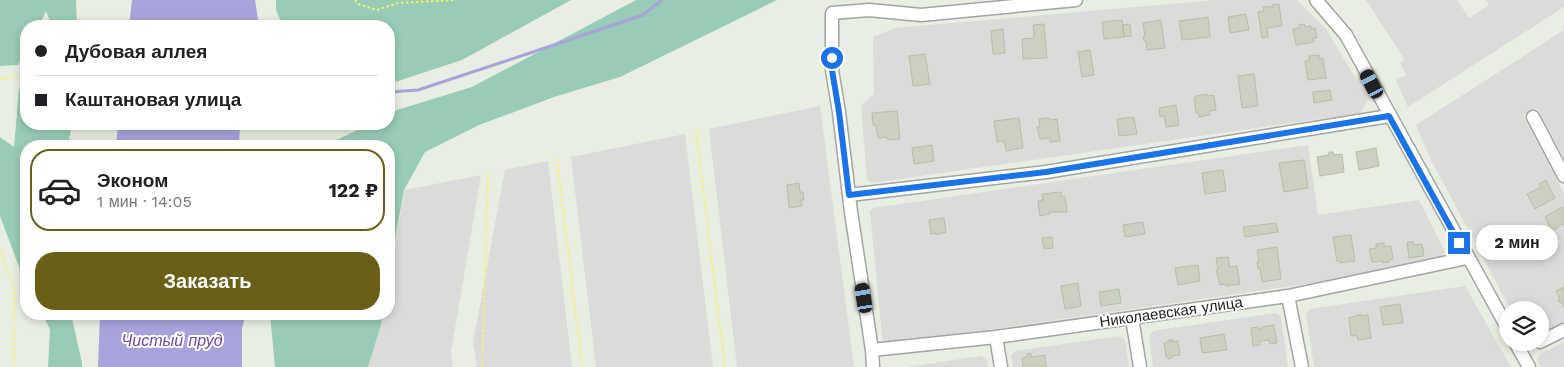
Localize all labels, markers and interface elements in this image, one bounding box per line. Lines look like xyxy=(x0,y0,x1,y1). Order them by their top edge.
text: Дубовая аллея xyxy=(65,40,207,63)
route start xyxy=(821,47,843,69)
car xyxy=(1358,67,1385,101)
text: Каштановая улица xyxy=(65,88,241,111)
icon: car xyxy=(37,168,82,213)
text: Эконом xyxy=(97,169,168,192)
text: 122 ₽ xyxy=(329,179,378,202)
text: 1 мин · 14:05 xyxy=(97,192,192,211)
callout: 2 мин xyxy=(1476,226,1559,260)
route end xyxy=(1448,232,1470,254)
text: 2 мин xyxy=(1494,233,1540,252)
button: Заказать xyxy=(35,252,380,310)
car xyxy=(854,282,873,314)
street label: Николаевская улица xyxy=(1098,293,1244,331)
map controls xyxy=(1499,301,1549,351)
button: layers xyxy=(1499,301,1549,351)
water label: Чистый пруд xyxy=(121,331,223,350)

